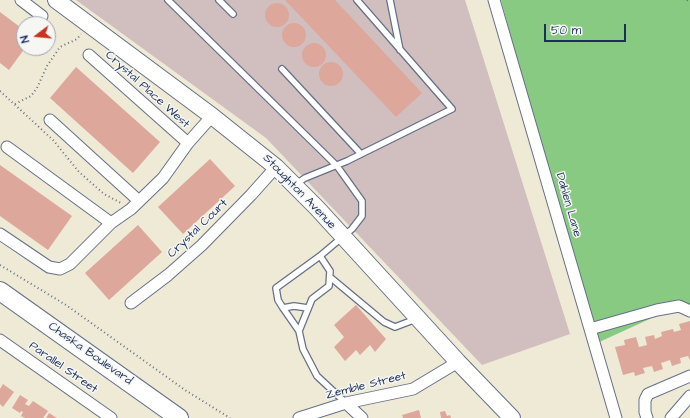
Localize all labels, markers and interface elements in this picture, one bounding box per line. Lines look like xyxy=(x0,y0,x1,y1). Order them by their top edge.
north arrow xyxy=(16,16,56,56)
scale bar xyxy=(546,16,628,42)
text: 50 m xyxy=(551,22,581,39)
text: N xyxy=(17,34,33,45)
street label: Crystal Place West xyxy=(102,48,192,132)
street label: Stoughton Avenue xyxy=(259,151,339,233)
street label: Dahlen Lane xyxy=(552,171,584,239)
street label: Crystal Court xyxy=(165,197,231,261)
street label: Chaska Boulevard xyxy=(45,320,135,388)
street label: Parallel Street xyxy=(26,339,100,397)
street label: Zemble Street xyxy=(324,369,408,403)

